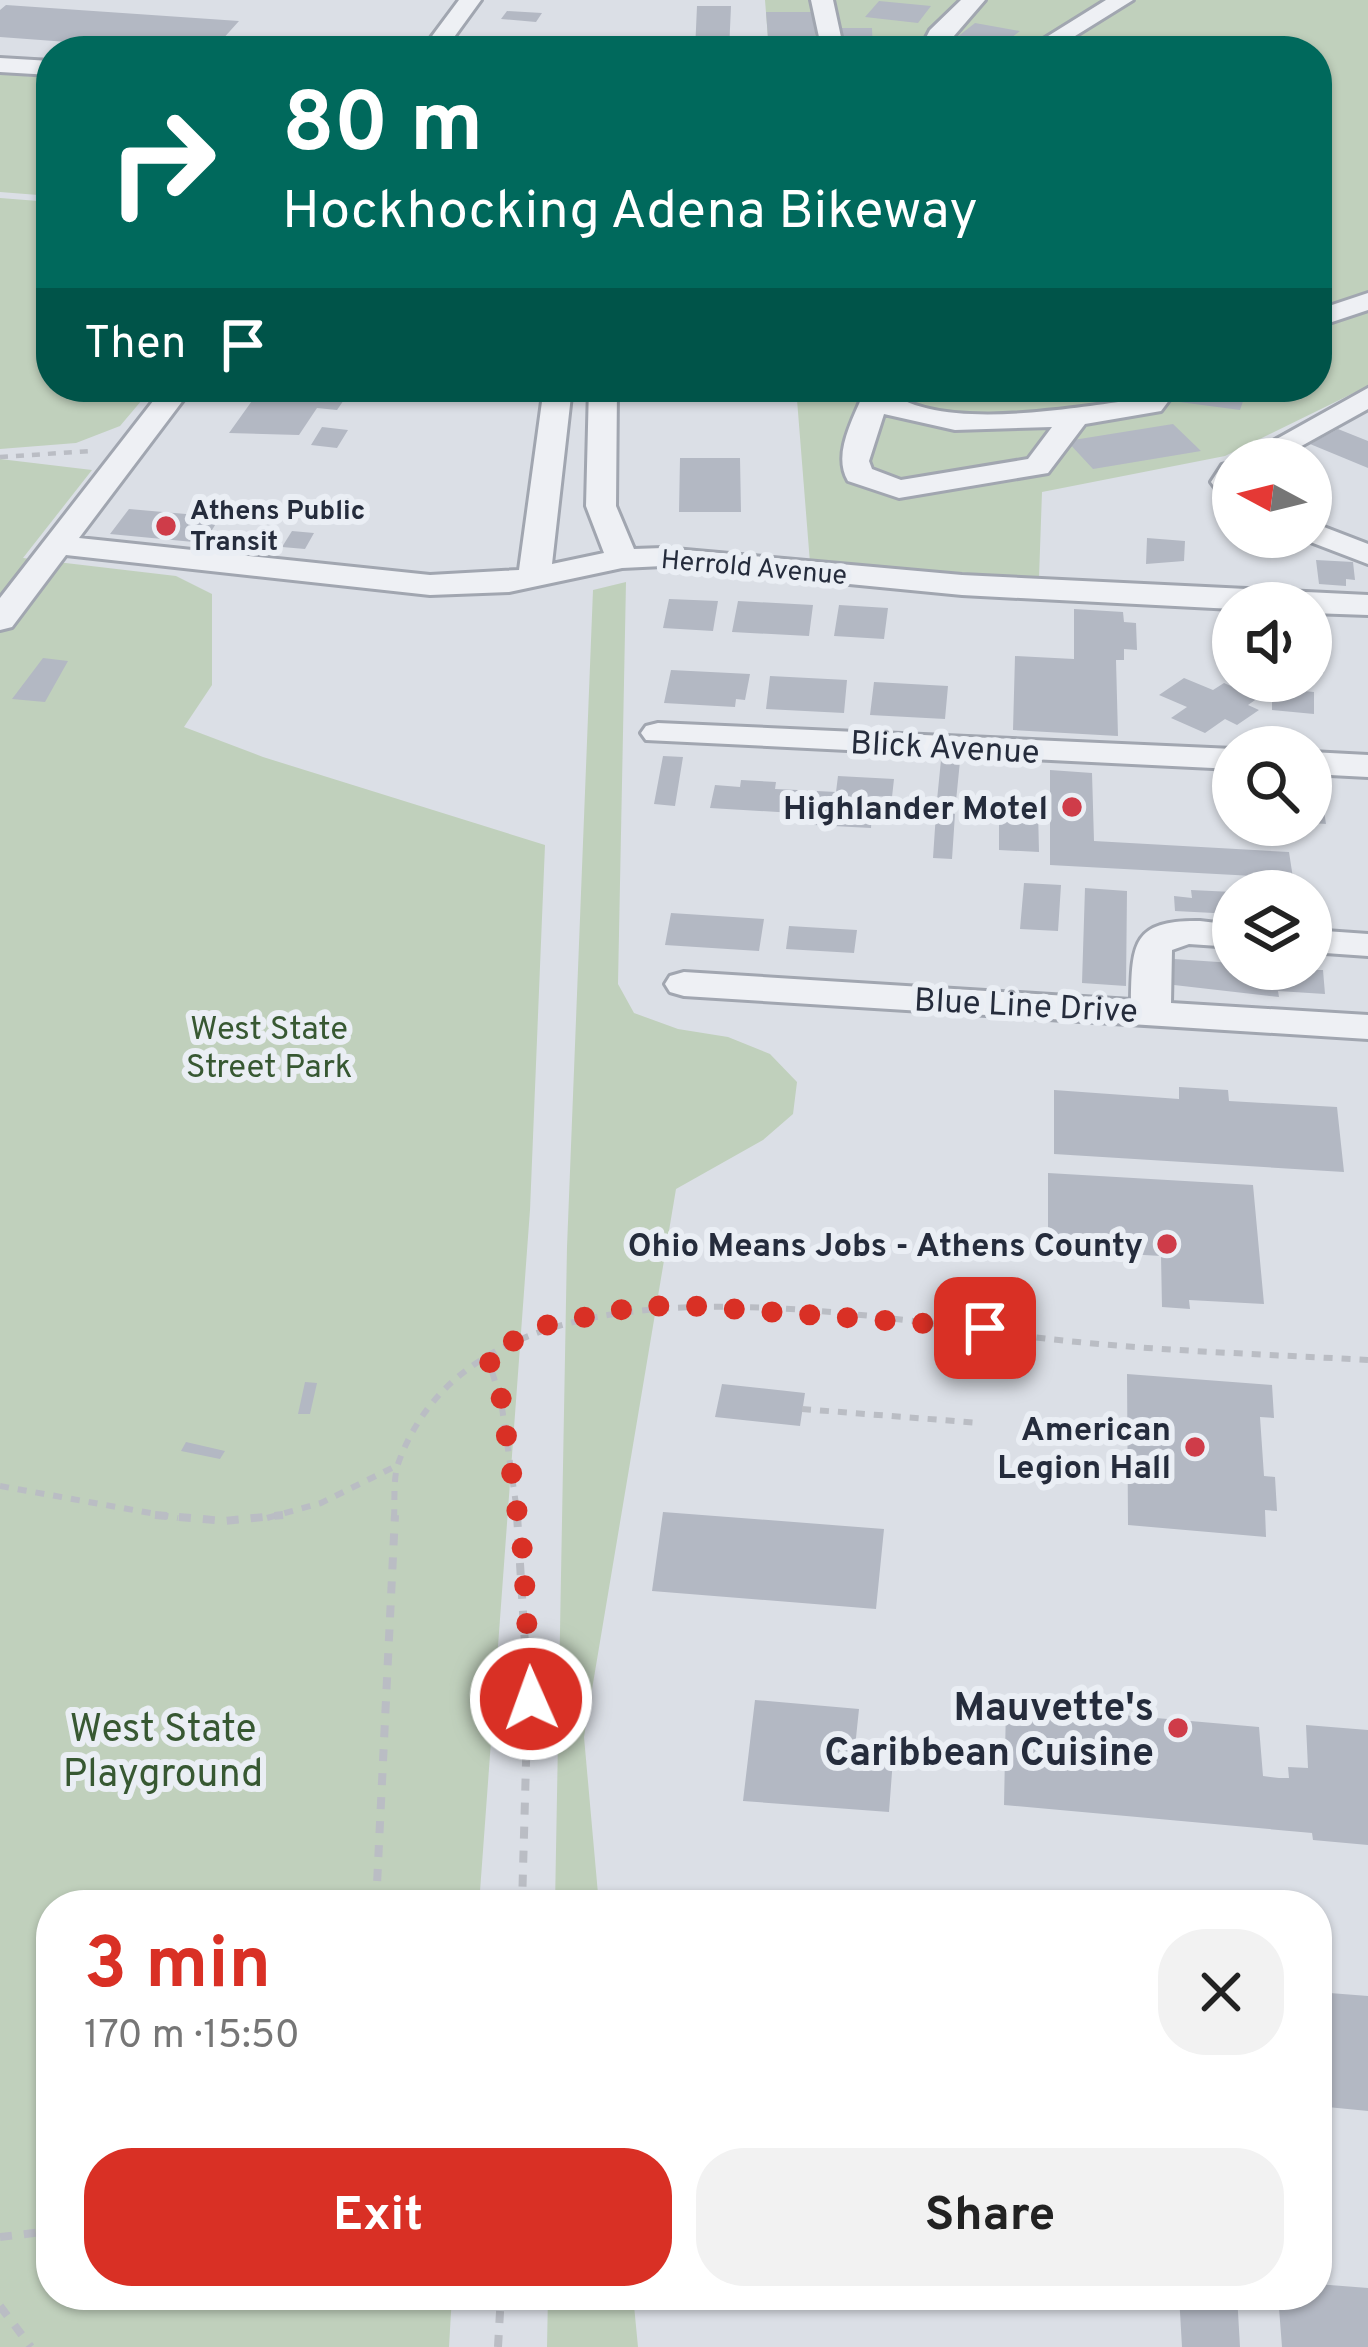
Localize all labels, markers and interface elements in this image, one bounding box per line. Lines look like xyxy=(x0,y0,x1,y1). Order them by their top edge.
text: 80 m xyxy=(282,75,483,181)
icon: right xyxy=(84,84,240,240)
text: Hockhocking Adena Bikeway xyxy=(282,179,978,248)
icon: arrive xyxy=(210,312,276,378)
text: Then xyxy=(84,317,186,374)
north arrow xyxy=(1212,438,1332,558)
map controls xyxy=(1212,438,1332,990)
place label: Athens Public Transit xyxy=(190,495,365,560)
marker: Athens Public Transit xyxy=(153,513,179,539)
street label: Herrold Avenue xyxy=(659,544,848,594)
button: sound xyxy=(1212,582,1332,702)
street label: Blick Avenue xyxy=(849,724,1040,776)
button: search xyxy=(1212,726,1332,846)
place label: Highlander Motel xyxy=(783,790,1048,832)
marker: Highlander Motel xyxy=(1059,794,1085,820)
button: layers xyxy=(1212,870,1332,990)
street label: Blue Line Drive xyxy=(913,981,1139,1035)
park label: West State Street Park xyxy=(186,1010,352,1090)
place label: Ohio Means Jobs - Athens County xyxy=(628,1227,1143,1269)
marker: Ohio Means Jobs - Athens County xyxy=(1154,1231,1180,1257)
pin xyxy=(934,1277,1036,1379)
icon: arrive xyxy=(952,1295,1018,1361)
place label: American Legion Hall xyxy=(997,1411,1171,1491)
marker: American Legion Hall xyxy=(1182,1434,1208,1460)
position arrow xyxy=(468,1636,594,1762)
place label: Mauvette's Caribbean Cuisine xyxy=(824,1686,1154,1780)
park label: West State Playground xyxy=(63,1707,263,1801)
marker: Mauvette's Caribbean Cuisine xyxy=(1165,1715,1191,1741)
text: 3 min xyxy=(84,1922,271,2014)
button: close xyxy=(1158,1929,1284,2055)
text: 170 m · 15:50 xyxy=(84,2013,300,2062)
button: Exit xyxy=(84,2148,672,2286)
button: Share xyxy=(696,2148,1284,2286)

